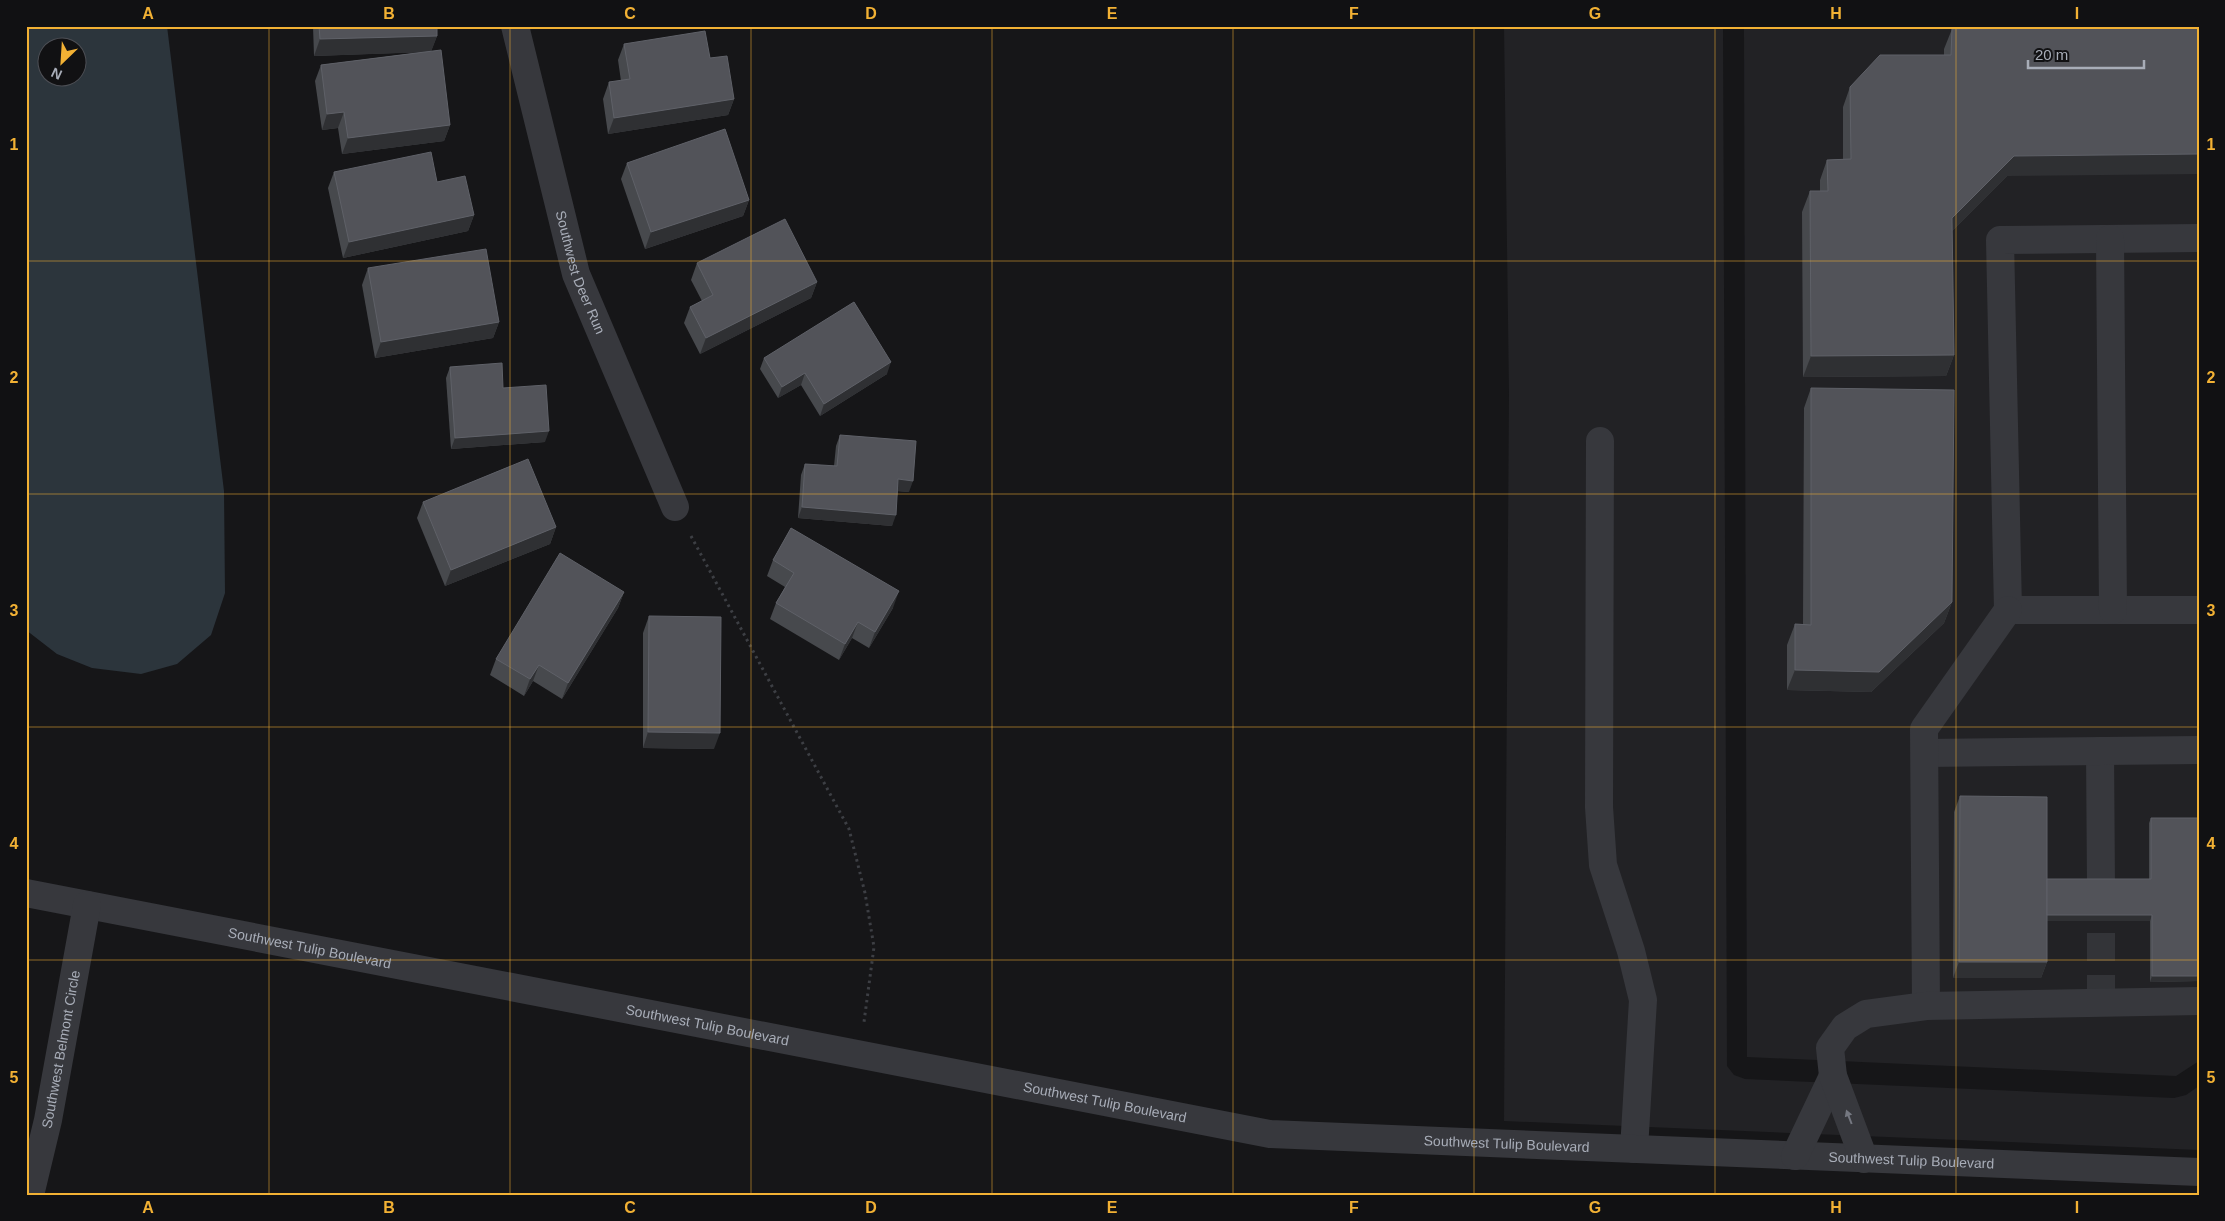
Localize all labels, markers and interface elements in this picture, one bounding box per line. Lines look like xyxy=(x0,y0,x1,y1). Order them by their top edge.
text: A xyxy=(142,5,154,22)
text: B xyxy=(383,5,395,22)
text: C xyxy=(624,5,636,22)
text: D xyxy=(865,5,877,22)
text: E xyxy=(1107,5,1118,22)
text: F xyxy=(1349,5,1359,22)
text: G xyxy=(1589,5,1601,22)
text: H xyxy=(1830,5,1842,22)
text: I xyxy=(2075,5,2079,22)
north arrow xyxy=(38,38,88,88)
scale bar xyxy=(2028,38,2144,70)
text: 20 m xyxy=(2035,46,2068,63)
text: N xyxy=(49,64,64,83)
text: 1 xyxy=(10,136,19,153)
text: 1 xyxy=(2207,136,2216,153)
street label: Southwest Deer Run xyxy=(553,209,608,336)
text: 2 xyxy=(10,369,19,386)
text: 2 xyxy=(2207,369,2216,386)
text: 3 xyxy=(10,602,19,619)
text: 3 xyxy=(2207,602,2216,619)
text: 4 xyxy=(10,835,19,852)
text: 4 xyxy=(2207,835,2216,852)
street label: Southwest Tulip Boulevard xyxy=(227,924,393,972)
street label: Southwest Belmont Circle xyxy=(38,969,83,1130)
street label: Southwest Tulip Boulevard xyxy=(624,1001,790,1049)
text: 5 xyxy=(10,1069,19,1086)
text: 5 xyxy=(2207,1069,2216,1086)
street label: Southwest Tulip Boulevard xyxy=(1022,1078,1188,1126)
one-way arrow xyxy=(1844,1110,1852,1124)
street label: Southwest Tulip Boulevard xyxy=(1423,1132,1590,1155)
street label: Southwest Tulip Boulevard xyxy=(1828,1149,1995,1172)
text: A xyxy=(142,1199,154,1216)
text: B xyxy=(383,1199,395,1216)
text: C xyxy=(624,1199,636,1216)
text: D xyxy=(865,1199,877,1216)
text: E xyxy=(1107,1199,1118,1216)
text: F xyxy=(1349,1199,1359,1216)
text: G xyxy=(1589,1199,1601,1216)
text: H xyxy=(1830,1199,1842,1216)
text: I xyxy=(2075,1199,2079,1216)

